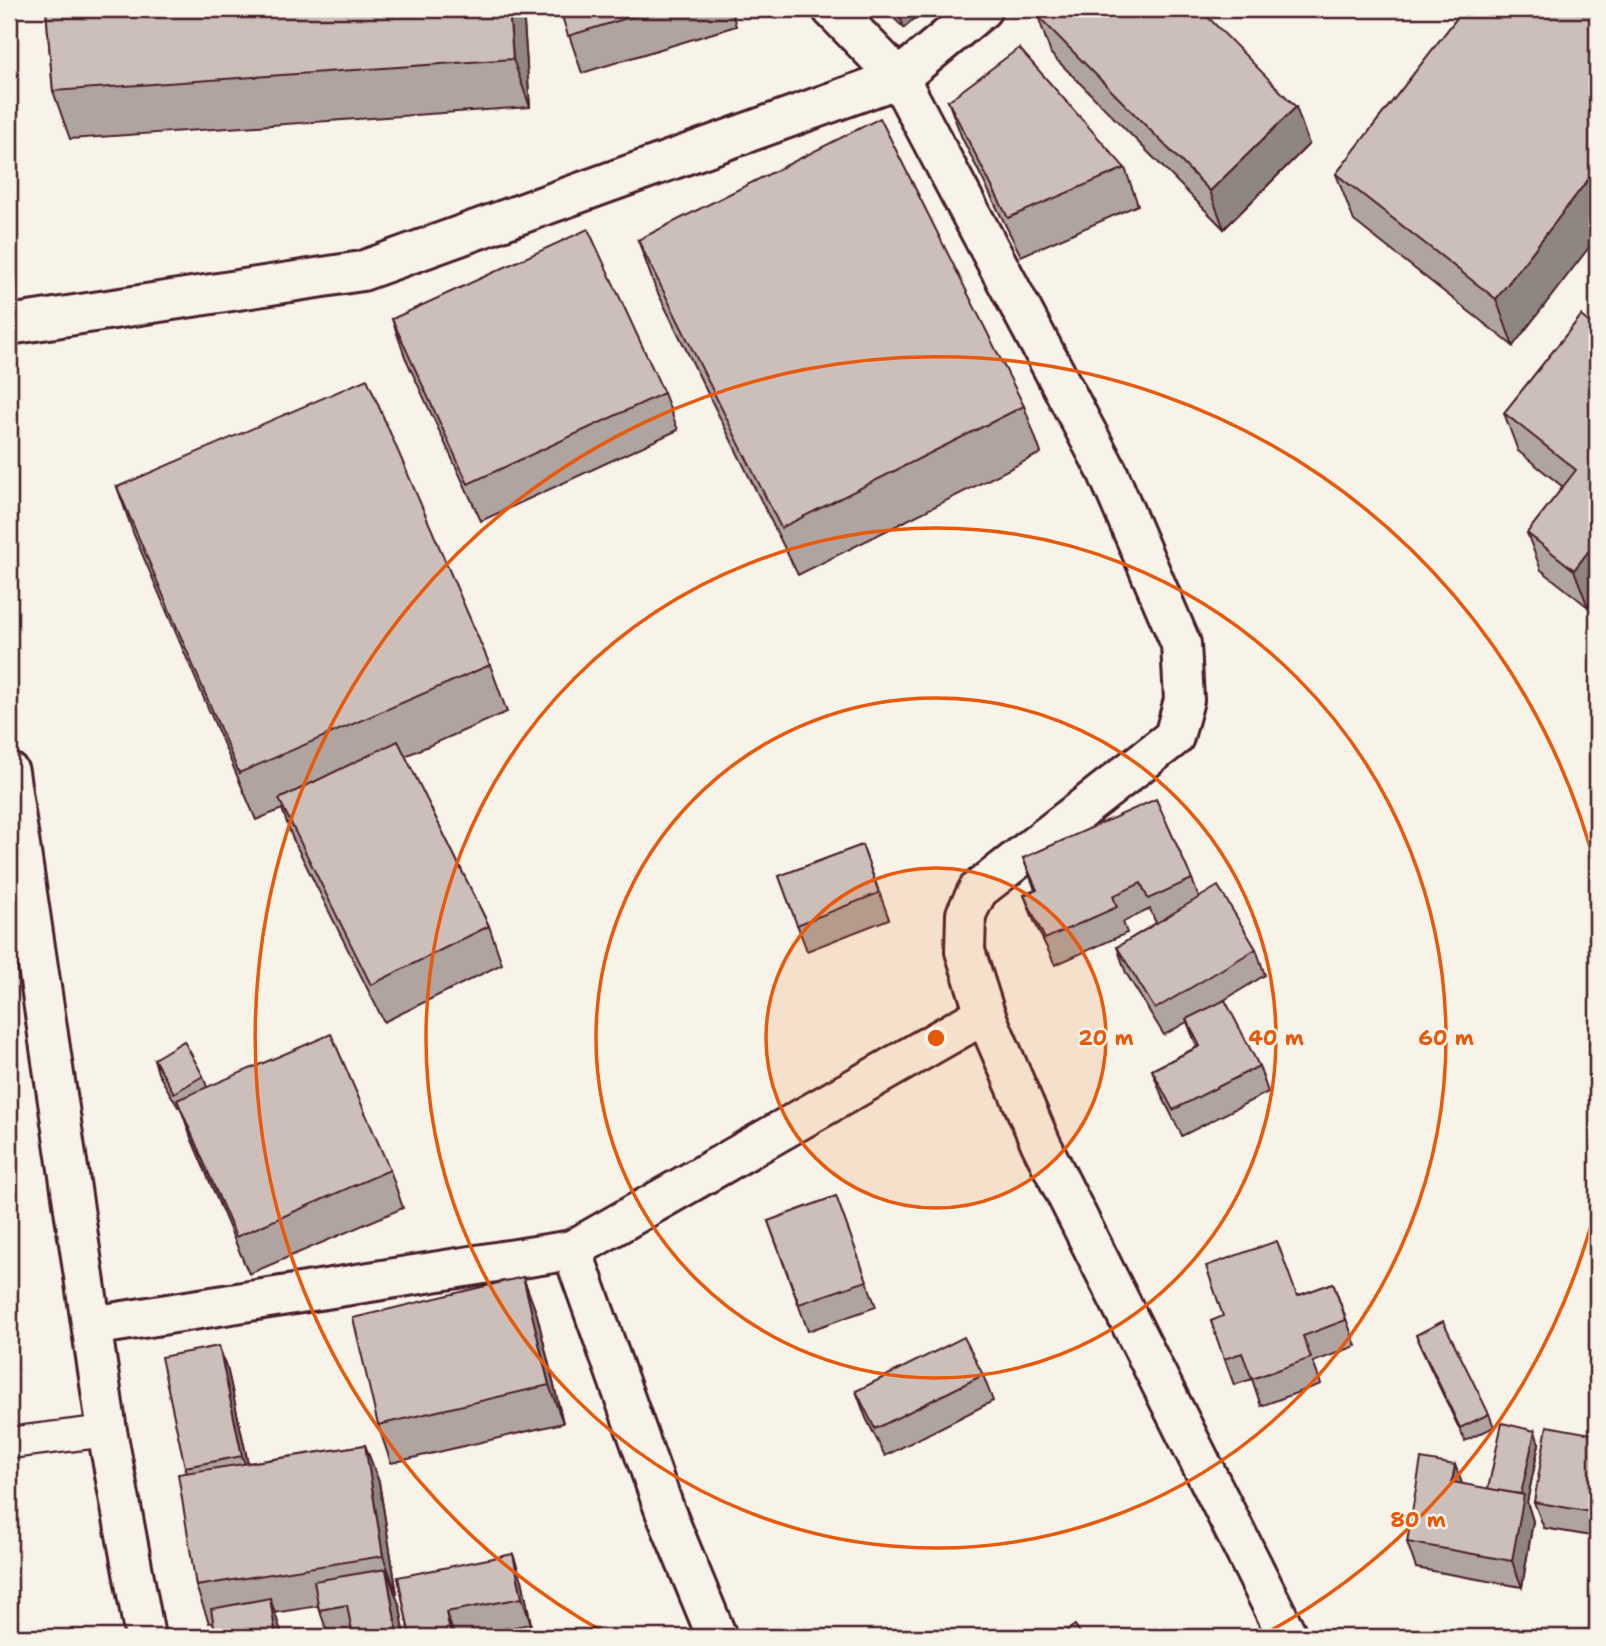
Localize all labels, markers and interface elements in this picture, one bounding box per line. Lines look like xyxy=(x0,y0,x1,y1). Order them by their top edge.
text: 20 m xyxy=(1078,1024,1134,1052)
text: 40 m xyxy=(1248,1024,1304,1052)
text: 60 m xyxy=(1418,1024,1474,1052)
centre of rings xyxy=(924,1026,948,1050)
text: 80 m xyxy=(1390,1506,1446,1534)

